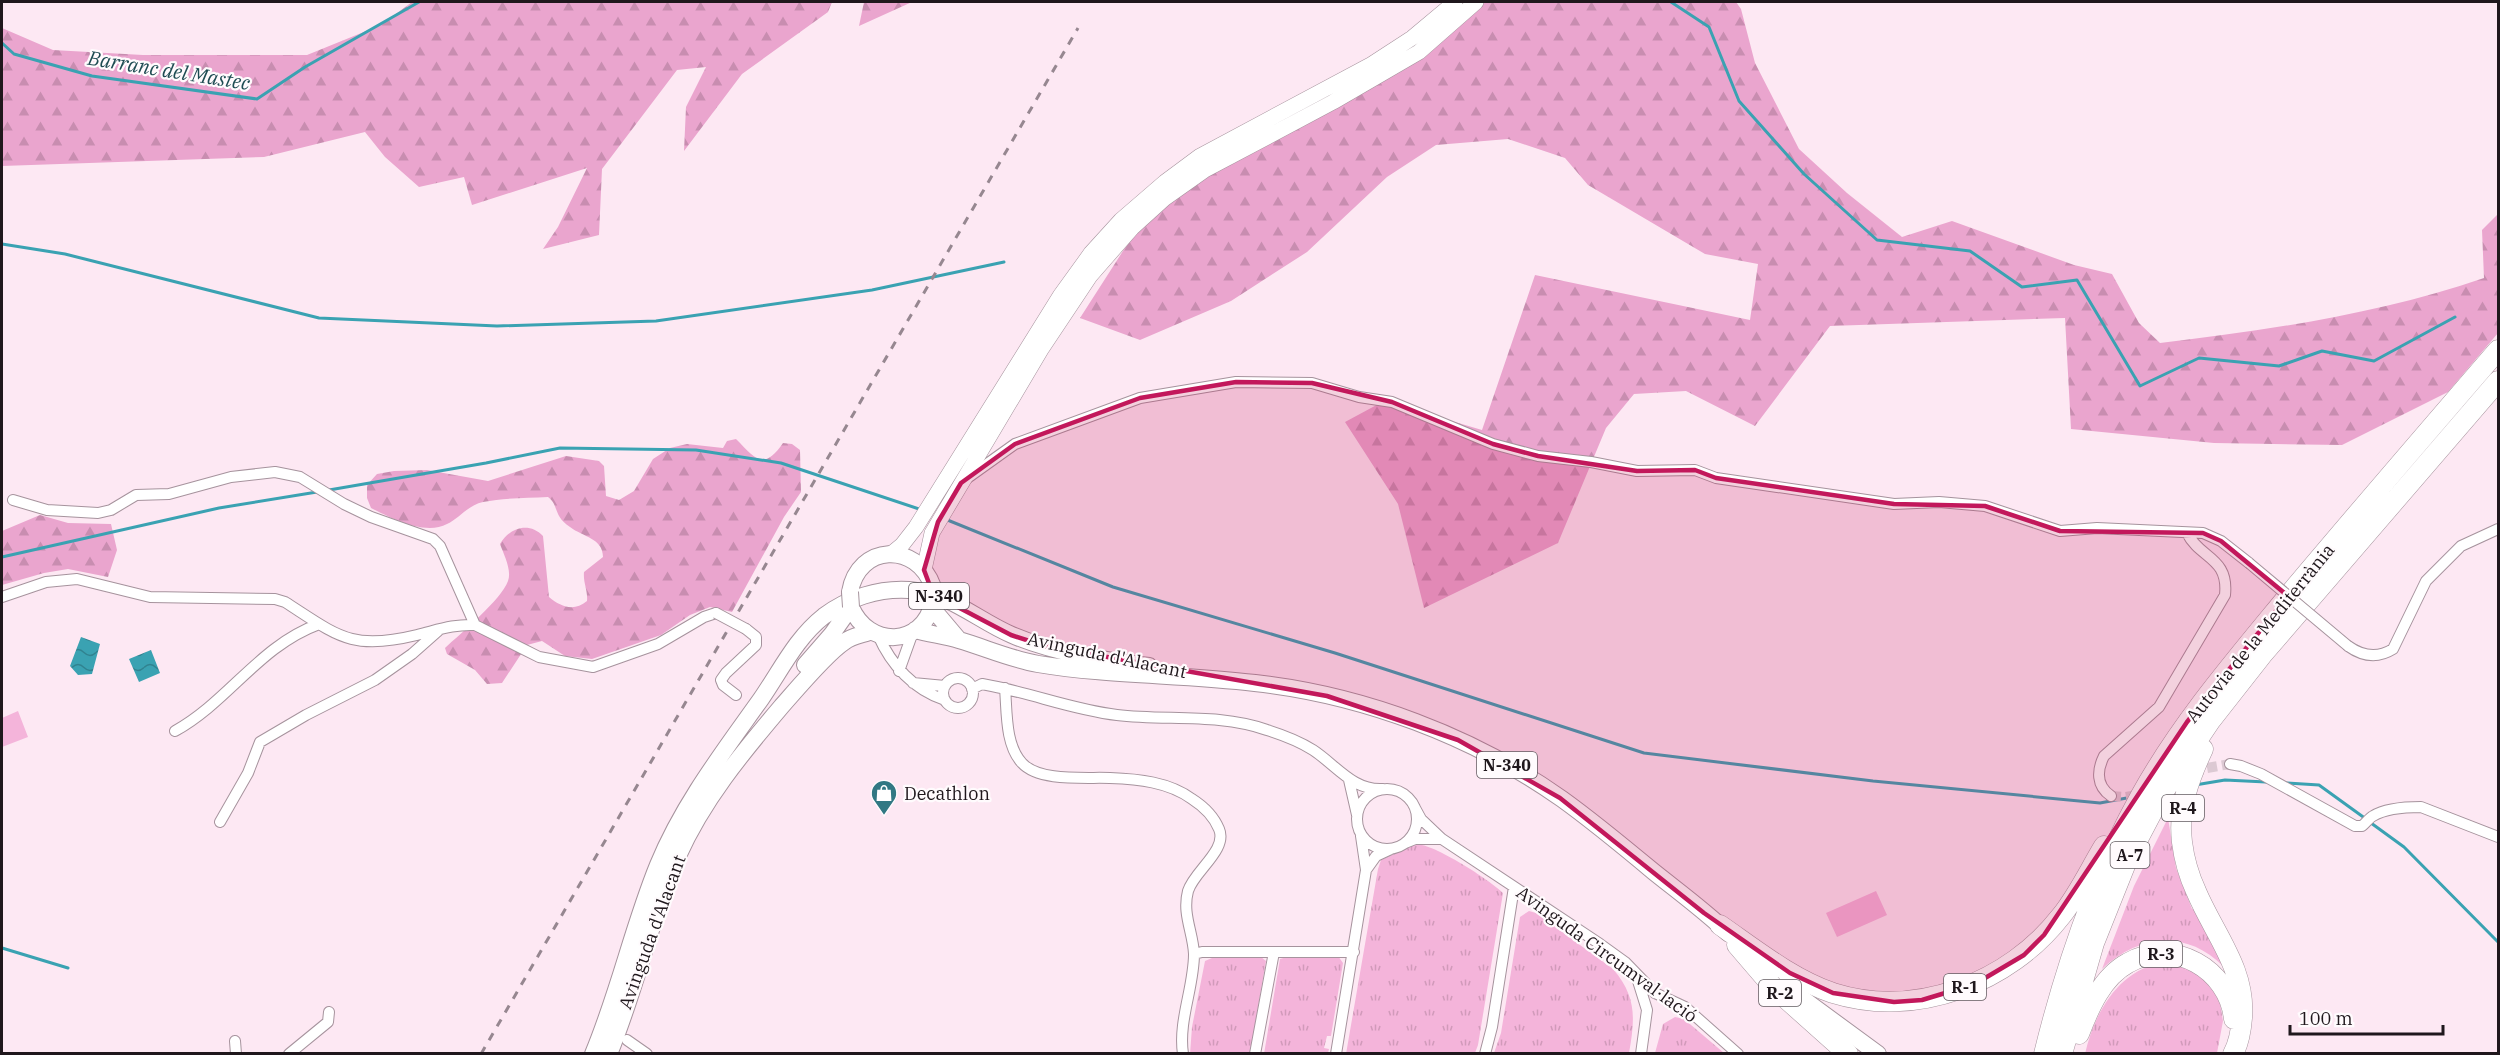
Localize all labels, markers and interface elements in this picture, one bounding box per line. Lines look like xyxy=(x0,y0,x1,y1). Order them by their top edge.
water label: Barranc del Mastec xyxy=(85,44,252,96)
street label: Autovia de la Mediterrània xyxy=(2181,539,2339,727)
road number: N-340 xyxy=(909,583,969,609)
street label: Avinguda d'Alacant xyxy=(1025,627,1189,683)
road number: N-340 xyxy=(1477,752,1537,778)
shop icon: Decathlon xyxy=(869,778,899,816)
place label: Decathlon xyxy=(904,782,990,805)
road number: R-4 xyxy=(2162,795,2204,821)
road number: A-7 xyxy=(2110,842,2150,868)
street label: Avinguda d'Alacant xyxy=(613,852,691,1012)
street label: Avinguda Circumval·lació xyxy=(1512,881,1702,1027)
road number: R-3 xyxy=(2140,941,2182,967)
road number: R-1 xyxy=(1944,974,1986,1000)
road number: R-2 xyxy=(1759,980,1801,1006)
scale bar xyxy=(2290,998,2443,1036)
text: 100 m xyxy=(2299,1007,2353,1030)

